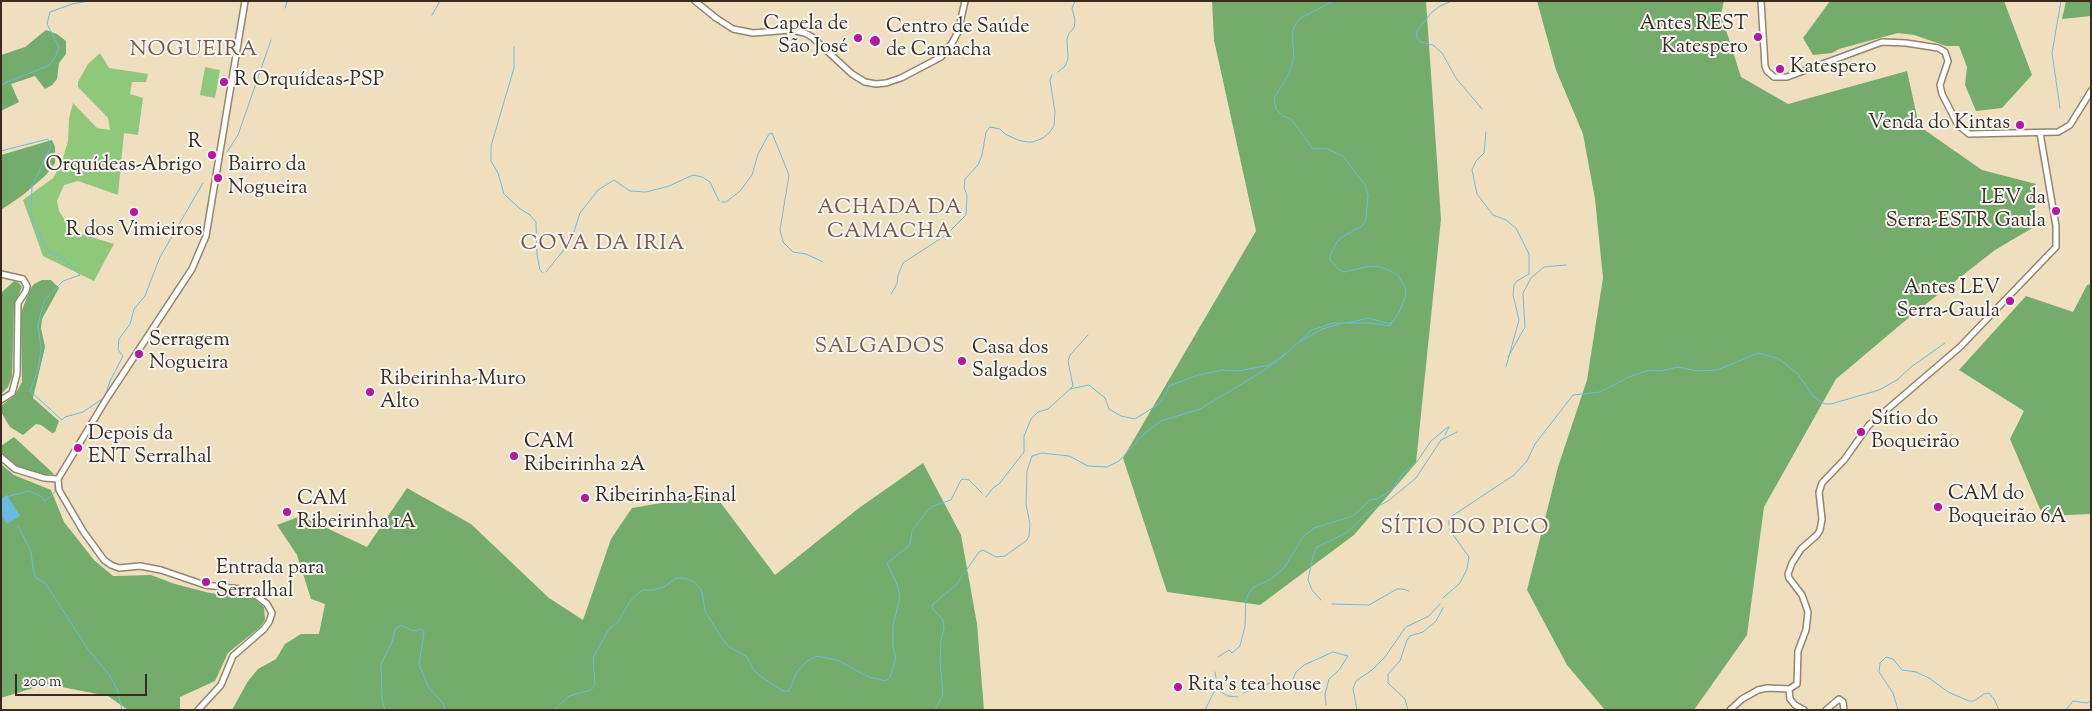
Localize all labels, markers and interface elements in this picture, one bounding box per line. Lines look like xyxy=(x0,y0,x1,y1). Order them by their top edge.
place label: Capela de São José xyxy=(763,14,848,61)
place label: Antes REST Katespero xyxy=(1639,14,1748,61)
place label: Centro de Saúde de Camacha xyxy=(886,17,1030,64)
marker: Antes REST Katespero xyxy=(1752,31,1764,43)
marker: Capela de São José xyxy=(852,32,864,44)
marker: Centro de Saúde de Camacha xyxy=(868,34,882,48)
district label: NOGUEIRA xyxy=(129,38,259,64)
place label: Katespero xyxy=(1790,57,1876,81)
marker: Katespero xyxy=(1774,63,1786,75)
place label: R Orquídeas-PSP xyxy=(234,70,384,94)
marker: R Orquídeas-PSP xyxy=(218,76,230,88)
place label: Venda do Kintas xyxy=(1868,113,2010,137)
marker: Venda do Kintas xyxy=(2014,119,2026,131)
place label: R Orquídeas-Abrigo xyxy=(45,132,202,179)
marker: R Orquídeas-Abrigo xyxy=(206,149,218,161)
place label: Bairro da Nogueira xyxy=(228,155,308,202)
marker: Bairro da Nogueira xyxy=(212,172,224,184)
place label: LEV da Serra-ESTR Gaula xyxy=(1886,188,2046,235)
district label: ACHADA DA CAMACHA xyxy=(816,196,964,246)
marker: LEV da Serra-ESTR Gaula xyxy=(2050,205,2062,217)
marker: R dos Vimieiros xyxy=(128,206,140,218)
place label: R dos Vimieiros xyxy=(66,220,202,244)
district label: COVA DA IRIA xyxy=(519,232,687,258)
place label: Antes LEV Serra-Gaula xyxy=(1896,278,2000,325)
marker: Antes LEV Serra-Gaula xyxy=(2004,295,2016,307)
place label: Serragem Nogueira xyxy=(149,330,230,377)
district label: SALGADOS xyxy=(814,335,946,361)
place label: Casa dos Salgados xyxy=(972,338,1048,385)
marker: Serragem Nogueira xyxy=(133,348,145,360)
marker: Casa dos Salgados xyxy=(956,355,968,367)
place label: Ribeirinha-Muro Alto xyxy=(380,369,526,416)
marker: Ribeirinha-Muro Alto xyxy=(364,386,376,398)
place label: Sítio do Boqueirão xyxy=(1871,409,1959,456)
place label: Depois da ENT Serralhal xyxy=(88,424,212,471)
marker: Sítio do Boqueirão xyxy=(1855,426,1867,438)
place label: CAM Ribeirinha 2A xyxy=(524,432,645,479)
marker: Depois da ENT Serralhal xyxy=(72,442,84,454)
marker: CAM Ribeirinha 2A xyxy=(508,450,520,462)
place label: CAM do Boqueirão 6A xyxy=(1948,484,2066,531)
place label: Ribeirinha-Final xyxy=(595,486,736,510)
place label: CAM Ribeirinha 1A xyxy=(297,489,416,536)
marker: Ribeirinha-Final xyxy=(579,492,591,504)
marker: CAM do Boqueirão 6A xyxy=(1932,501,1944,513)
marker: CAM Ribeirinha 1A xyxy=(281,506,293,518)
district label: SÍTIO DO PICO xyxy=(1379,516,1551,542)
place label: Entrada para Serralhal xyxy=(216,558,325,605)
marker: Entrada para Serralhal xyxy=(200,576,212,588)
scale bar xyxy=(18,664,150,696)
text: 200 m xyxy=(23,672,62,693)
place label: Rita's tea house xyxy=(1188,675,1321,699)
marker: Rita's tea house xyxy=(1172,681,1184,693)

